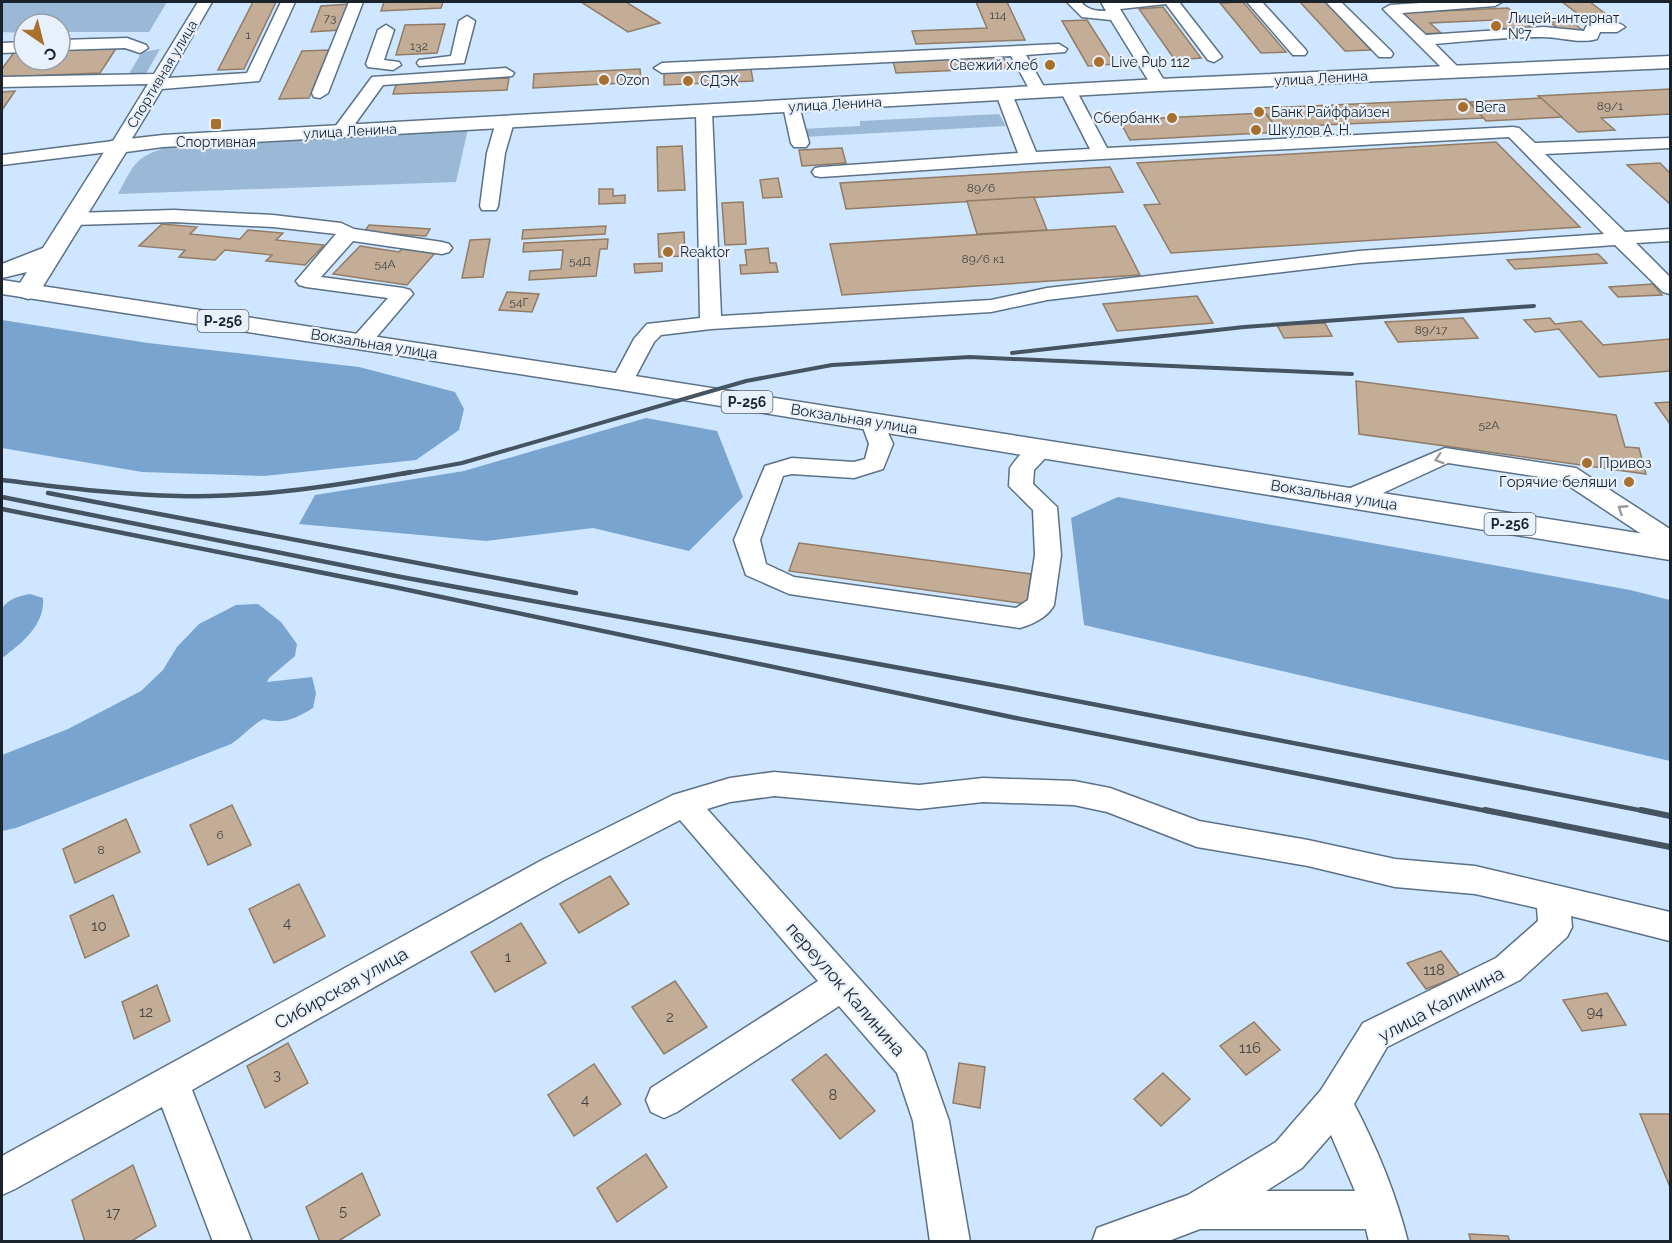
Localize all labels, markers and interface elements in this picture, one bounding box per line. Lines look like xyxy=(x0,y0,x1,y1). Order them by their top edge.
house number: 114 xyxy=(990,8,1007,22)
place label: Лицей-интернат №7 xyxy=(1508,10,1620,42)
house number: 73 xyxy=(324,11,336,25)
north arrow xyxy=(12,12,72,72)
street label: Спортивная улица xyxy=(124,17,200,131)
marker: Лицей-интернат №7 xyxy=(1489,19,1503,33)
house number: 1 xyxy=(245,28,251,42)
house number: 132 xyxy=(410,39,428,53)
text: С xyxy=(40,43,60,65)
place label: Live Pub 112 xyxy=(1111,54,1190,70)
marker: Live Pub 112 xyxy=(1092,55,1106,69)
place label: Свежий хлеб xyxy=(950,57,1038,73)
marker: Свежий хлеб xyxy=(1043,58,1057,72)
street label: улица Ленина xyxy=(1274,68,1368,88)
place label: Ozon xyxy=(616,72,650,88)
marker: Ozon xyxy=(597,73,611,87)
place label: СДЭК xyxy=(700,73,739,89)
marker: СДЭК xyxy=(681,74,695,88)
street label: улица Ленина xyxy=(788,94,882,114)
place label: Вега xyxy=(1475,99,1506,115)
house number: 89/1 xyxy=(1597,99,1623,113)
marker: Вега xyxy=(1456,100,1470,114)
place label: Банк Райффайзен xyxy=(1271,104,1390,120)
marker: Банк Райффайзен xyxy=(1252,105,1266,119)
place label: Сбербанк xyxy=(1093,110,1160,126)
marker: Сбербанк xyxy=(1165,111,1179,125)
marker: Спортивная xyxy=(209,117,223,131)
street label: улица Ленина xyxy=(303,121,397,141)
place label: Шкулов А. Н. xyxy=(1268,122,1352,138)
marker: Шкулов А. Н. xyxy=(1249,123,1263,137)
place label: Спортивная xyxy=(176,134,256,150)
house number: 89/6 xyxy=(967,181,995,195)
place label: Reaktor xyxy=(680,244,730,260)
marker: Reaktor xyxy=(661,245,675,259)
house number: 89/6 к1 xyxy=(962,252,1004,266)
house number: 54Д xyxy=(569,254,591,268)
house number: 54А xyxy=(374,257,396,271)
house number: 54Г xyxy=(509,295,529,309)
road number: Р-256 xyxy=(198,310,248,332)
house number: 89/17 xyxy=(1415,323,1448,337)
street label: Вокзальная улица xyxy=(309,325,439,363)
road number: Р-256 xyxy=(722,391,772,413)
street label: Вокзальная улица xyxy=(789,400,919,438)
house number: 52А xyxy=(1479,418,1499,432)
one-way arrow xyxy=(1435,452,1445,464)
place label: Привоз xyxy=(1599,454,1652,472)
marker: Привоз xyxy=(1580,456,1594,470)
place label: Горячие беляши xyxy=(1499,473,1617,491)
marker: Горячие беляши xyxy=(1622,475,1636,489)
street label: Вокзальная улица xyxy=(1269,476,1399,514)
one-way arrow xyxy=(1617,505,1628,516)
road number: Р-256 xyxy=(1484,513,1536,535)
house number: 6 xyxy=(216,828,224,842)
house number: 8 xyxy=(97,843,105,857)
house number: 4 xyxy=(283,914,291,932)
house number: 10 xyxy=(91,917,107,935)
street label: переулок Калинина xyxy=(782,918,910,1060)
street label: Сибирская улица xyxy=(271,943,411,1033)
house number: 1 xyxy=(505,948,512,966)
house number: 118 xyxy=(1423,961,1445,979)
street label: улица Калинина xyxy=(1375,962,1507,1046)
house number: 12 xyxy=(139,1003,153,1021)
house number: 94 xyxy=(1587,1003,1603,1021)
house number: 2 xyxy=(666,1008,674,1026)
house number: 116 xyxy=(1239,1039,1261,1057)
house number: 3 xyxy=(273,1066,281,1084)
house number: 8 xyxy=(829,1086,838,1104)
house number: 4 xyxy=(581,1091,589,1109)
house number: 5 xyxy=(339,1202,347,1220)
house number: 17 xyxy=(106,1204,120,1222)

